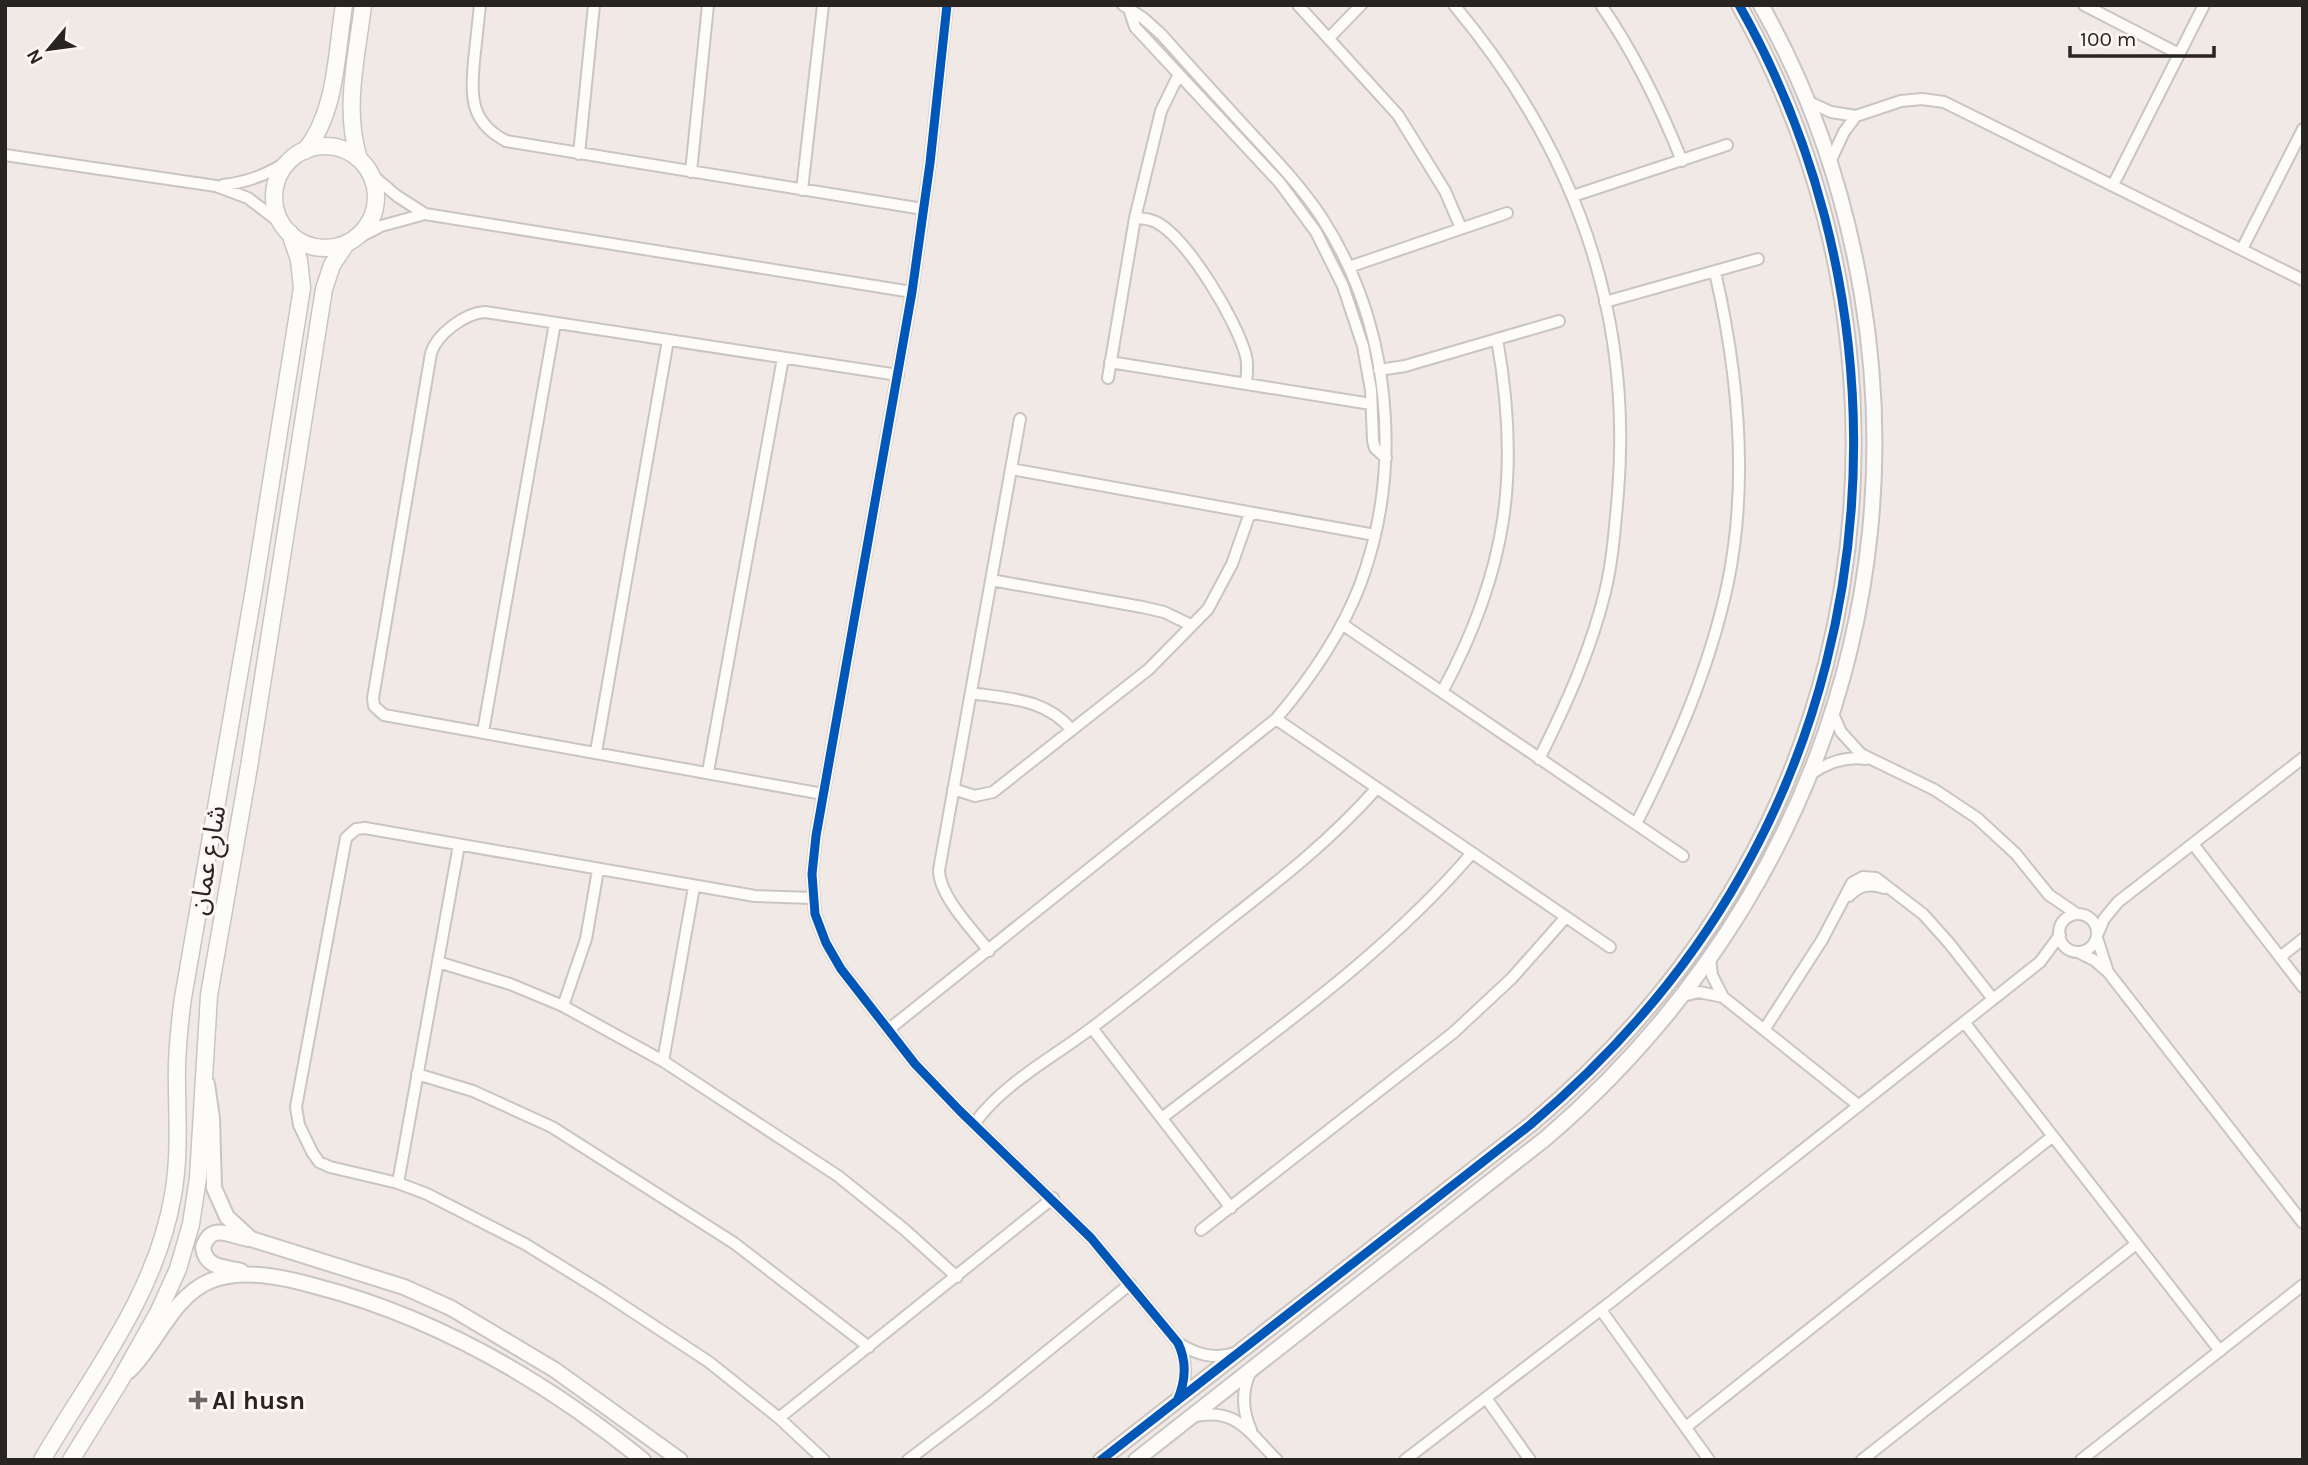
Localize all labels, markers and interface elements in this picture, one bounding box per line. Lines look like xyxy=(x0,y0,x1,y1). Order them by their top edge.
north arrow xyxy=(14,14,84,84)
scale bar xyxy=(2070,14,2214,58)
text: 100 m xyxy=(2080,27,2137,51)
text: N xyxy=(22,45,48,68)
street label: شارع عمان xyxy=(183,803,235,918)
place label: Al husn xyxy=(212,1385,305,1416)
marker: Al husn xyxy=(190,1392,206,1408)

